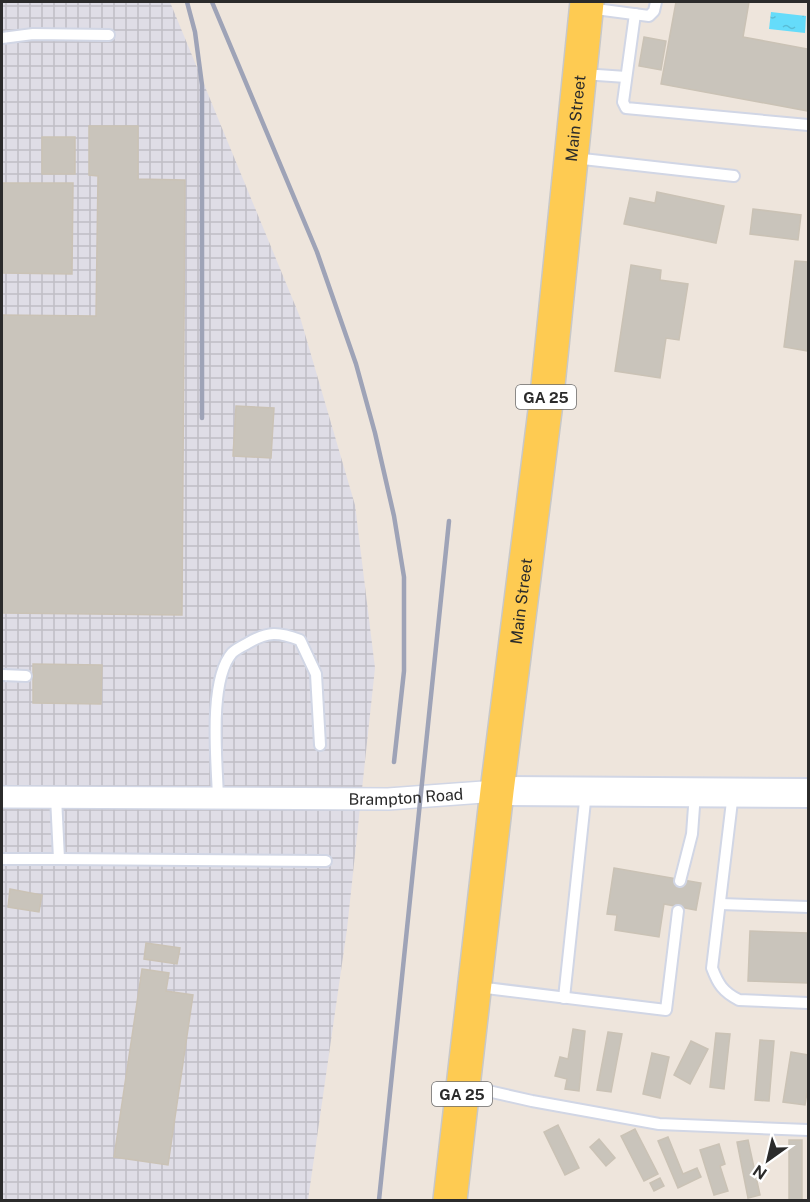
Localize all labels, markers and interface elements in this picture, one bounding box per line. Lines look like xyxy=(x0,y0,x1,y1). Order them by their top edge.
street label: Main Street xyxy=(561,74,589,162)
road number: GA 25 xyxy=(516,385,576,409)
street label: Main Street xyxy=(506,557,536,646)
street label: Brampton Road xyxy=(349,784,464,809)
road number: GA 25 xyxy=(432,1082,492,1106)
north arrow xyxy=(738,1130,798,1190)
text: N xyxy=(749,1161,770,1183)

